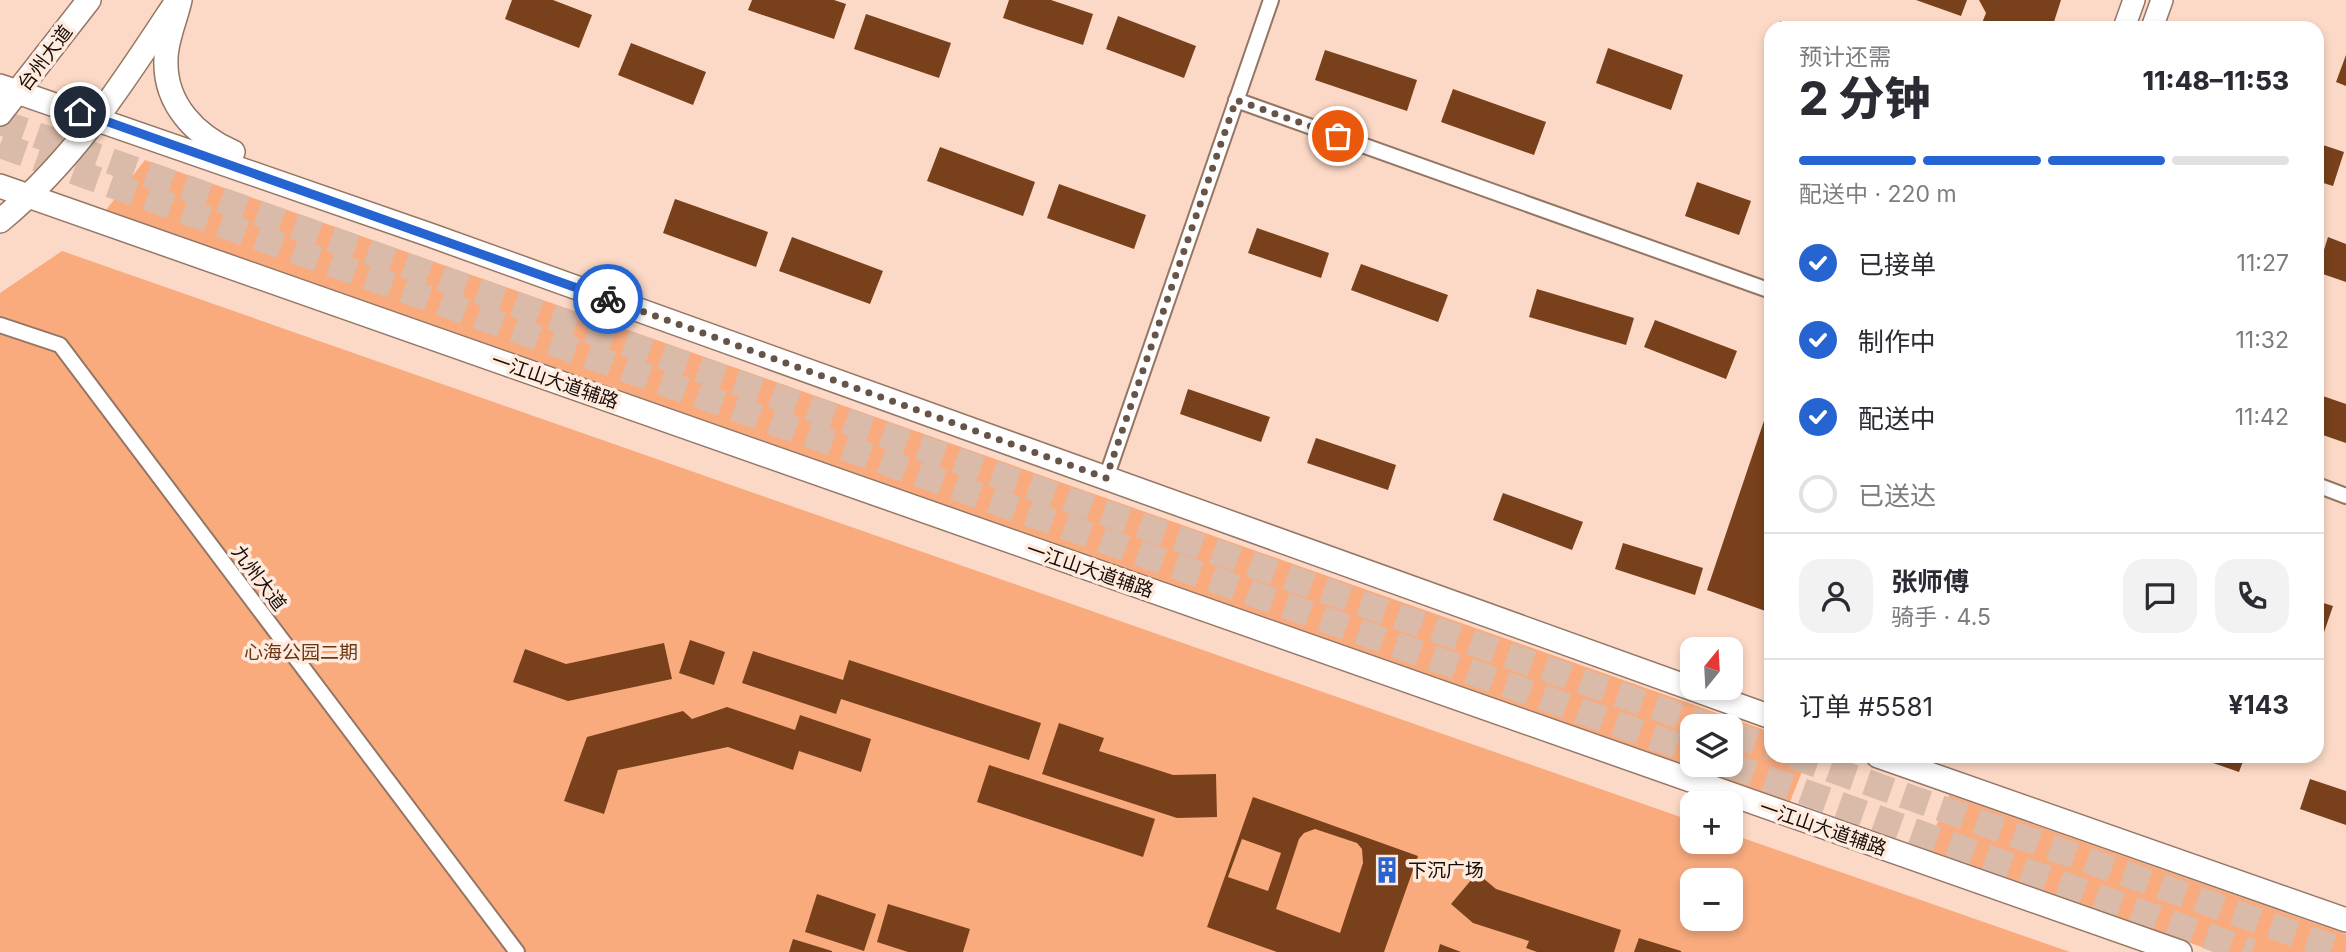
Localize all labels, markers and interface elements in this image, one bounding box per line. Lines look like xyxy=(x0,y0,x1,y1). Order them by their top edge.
street label: 台州大道 xyxy=(13,21,77,95)
text: 预计还需 xyxy=(1799,43,1891,71)
text: 11:48–11:53 xyxy=(2143,65,2289,96)
text: 2 分钟 xyxy=(1799,70,1930,126)
pin xyxy=(50,82,110,142)
icon: home xyxy=(61,93,99,131)
pin xyxy=(1308,106,1368,166)
icon: bag xyxy=(1319,117,1357,155)
text: 配送中 · 220 m xyxy=(1799,180,1957,208)
icon: check xyxy=(1799,244,1837,282)
text: 已接单 xyxy=(1858,249,1936,280)
text: 11:27 xyxy=(2237,249,2289,277)
courier xyxy=(573,264,643,334)
icon: bike xyxy=(589,280,627,318)
icon: check xyxy=(1799,321,1837,359)
text: 制作中 xyxy=(1858,326,1936,357)
text: 11:32 xyxy=(2235,326,2289,354)
street label: 一江山大道辅路 xyxy=(488,348,622,414)
icon: check xyxy=(1799,398,1837,436)
text: 配送中 xyxy=(1858,403,1936,434)
text: 11:42 xyxy=(2235,403,2289,431)
text: 已送达 xyxy=(1858,480,1936,511)
street label: 一江山大道辅路 xyxy=(1023,537,1157,603)
street label: 九州大道 xyxy=(227,541,291,615)
button: person xyxy=(1799,559,1873,633)
button: chat xyxy=(2123,559,2197,633)
button: phone xyxy=(2215,559,2289,633)
text: 张师傅 xyxy=(1891,566,1969,597)
text: 骑手 · 4.5 xyxy=(1891,603,1991,631)
north arrow xyxy=(1680,637,1743,700)
map controls xyxy=(1680,637,1743,931)
park label: 心海公园二期 xyxy=(244,641,358,664)
text: ¥143 xyxy=(2229,689,2289,720)
text: 订单 #5581 xyxy=(1799,691,1933,722)
button: layers xyxy=(1680,714,1743,777)
button: + xyxy=(1680,791,1743,854)
street label: 一江山大道辅路 xyxy=(1756,795,1890,861)
building icon: 下沉广场 xyxy=(1372,855,1402,885)
place label: 下沉广场 xyxy=(1408,859,1484,882)
button: − xyxy=(1680,868,1743,931)

